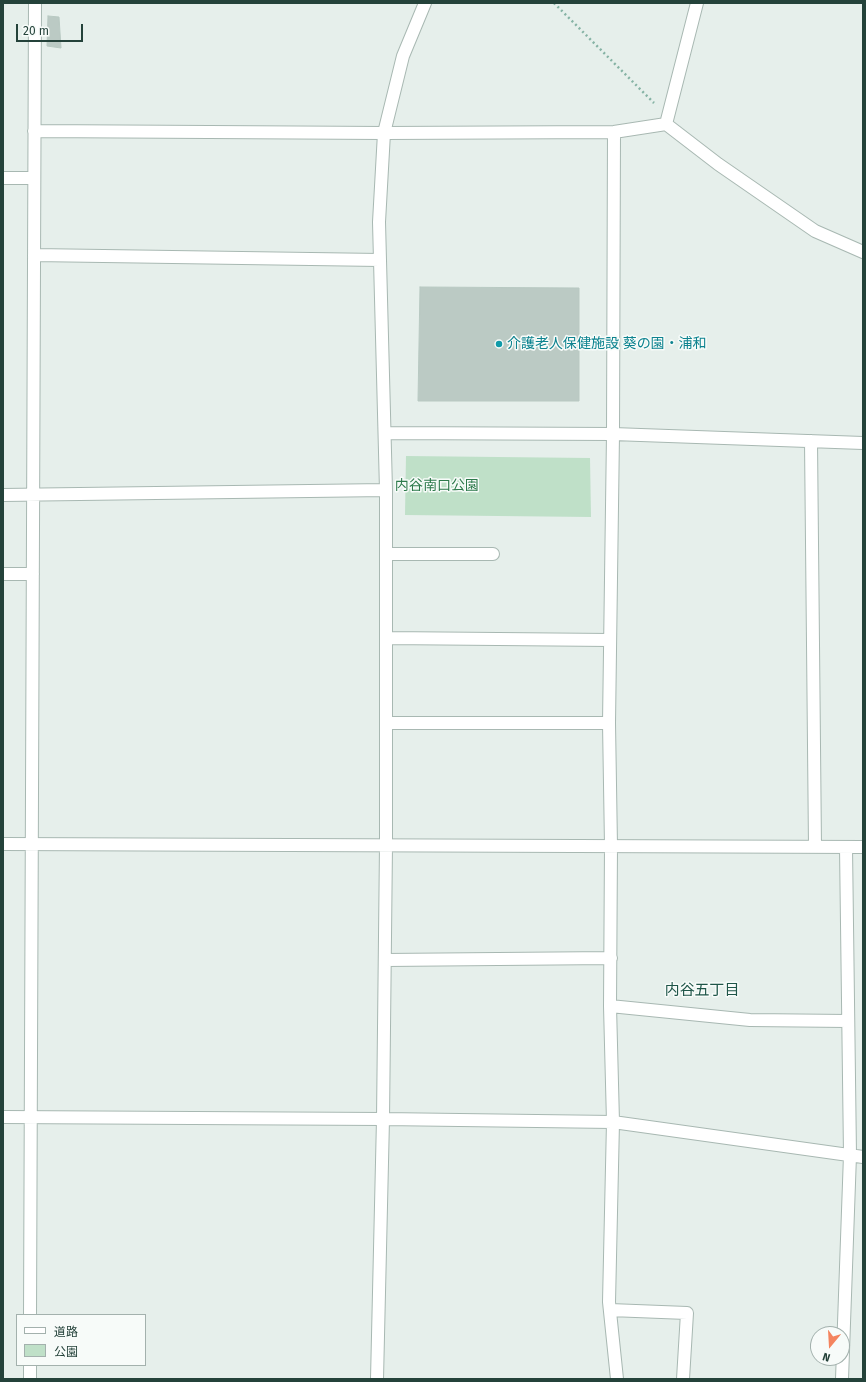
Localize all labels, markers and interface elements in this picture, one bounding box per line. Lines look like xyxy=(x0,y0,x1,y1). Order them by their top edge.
scale bar xyxy=(18,16,85,42)
text: 20 m xyxy=(23,24,49,38)
place label: 介護老人保健施設 葵の園・浦和 xyxy=(507,336,707,352)
marker: 介護老人保健施設 葵の園・浦和 xyxy=(494,339,504,349)
park label: 内谷南口公園 xyxy=(395,478,479,494)
district label: 内谷五丁目 xyxy=(665,982,739,1000)
legend xyxy=(16,1314,146,1366)
text: 道路 xyxy=(54,1325,78,1339)
north arrow xyxy=(810,1326,850,1366)
text: 公園 xyxy=(54,1345,78,1359)
text: N xyxy=(821,1350,832,1364)

